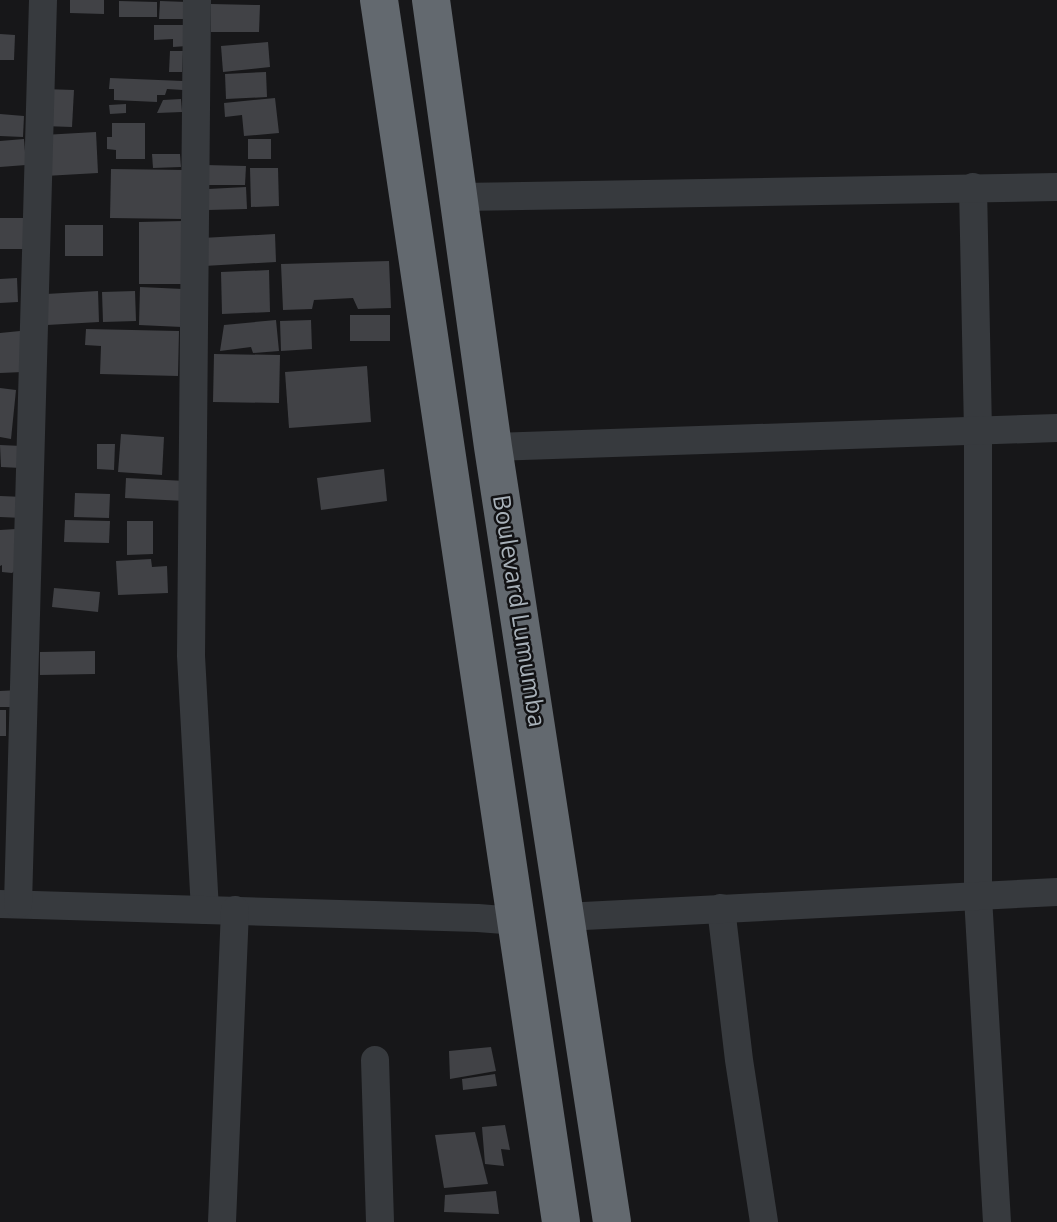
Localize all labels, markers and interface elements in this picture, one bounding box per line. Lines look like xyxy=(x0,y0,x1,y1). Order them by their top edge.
street label: Boulevard Lumumba xyxy=(486,492,555,729)

